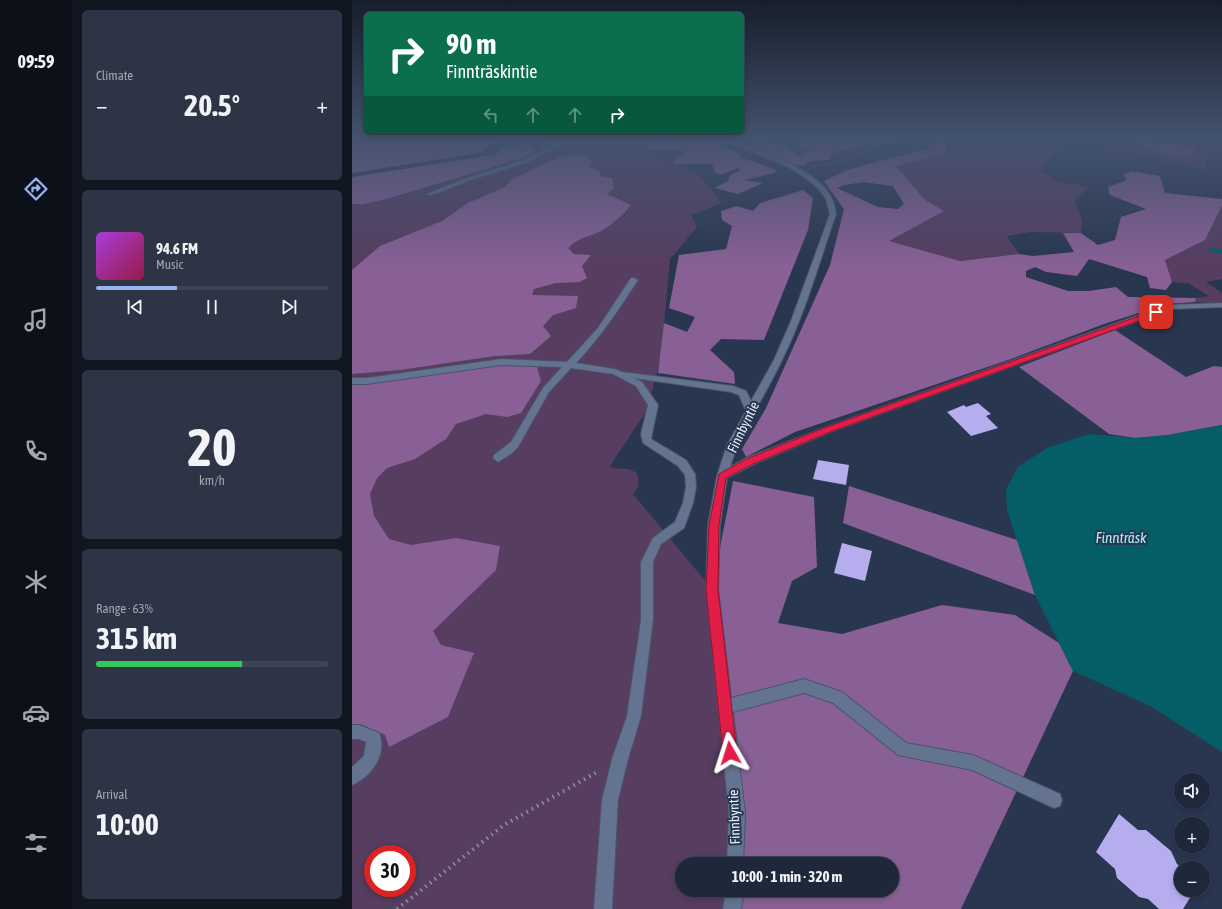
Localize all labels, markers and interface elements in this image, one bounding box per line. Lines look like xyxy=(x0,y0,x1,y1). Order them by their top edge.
icon: right xyxy=(380,28,432,80)
text: 90 m xyxy=(446,28,496,60)
text: 09:59 xyxy=(17,51,55,72)
text: Finnträskintie xyxy=(446,61,537,82)
text: Climate xyxy=(96,68,133,83)
text: 20.5° xyxy=(184,88,240,122)
text: − xyxy=(96,92,107,118)
text: + xyxy=(317,92,328,118)
icon: left xyxy=(480,104,502,126)
icon: ahead xyxy=(522,104,544,126)
icon: ahead xyxy=(564,104,586,126)
icon: right xyxy=(606,104,628,126)
icon: directions xyxy=(22,175,50,203)
text: 94.6 FM xyxy=(156,240,198,257)
text: Music xyxy=(156,257,183,272)
pin xyxy=(1139,295,1173,329)
icon: previous xyxy=(124,296,146,318)
icon: pause xyxy=(201,296,223,318)
icon: next xyxy=(278,296,300,318)
icon: arrive xyxy=(1145,301,1167,323)
icon: music xyxy=(22,306,50,334)
street label: Finnbyntie xyxy=(724,399,762,455)
text: 20 xyxy=(188,417,236,477)
icon: phone xyxy=(22,437,50,465)
text: km/h xyxy=(199,473,225,488)
water label: Finnträsk xyxy=(1095,529,1147,546)
icon: climate xyxy=(22,568,50,596)
text: Range · 63% xyxy=(96,601,153,616)
text: 315 km xyxy=(96,621,177,655)
icon: car xyxy=(22,699,50,727)
position arrow xyxy=(709,732,751,774)
map controls xyxy=(1174,773,1210,897)
button: sound xyxy=(1174,773,1210,809)
text: Arrival xyxy=(96,787,128,802)
street label: Finnbyntie xyxy=(725,789,743,845)
text: 10:00 xyxy=(96,807,159,841)
button: + xyxy=(1174,817,1210,853)
icon: filters xyxy=(22,829,50,857)
speed limit sign: 30 xyxy=(364,845,416,897)
button: − xyxy=(1174,861,1210,897)
text: 10:00 · 1 min · 320 m xyxy=(732,868,842,885)

